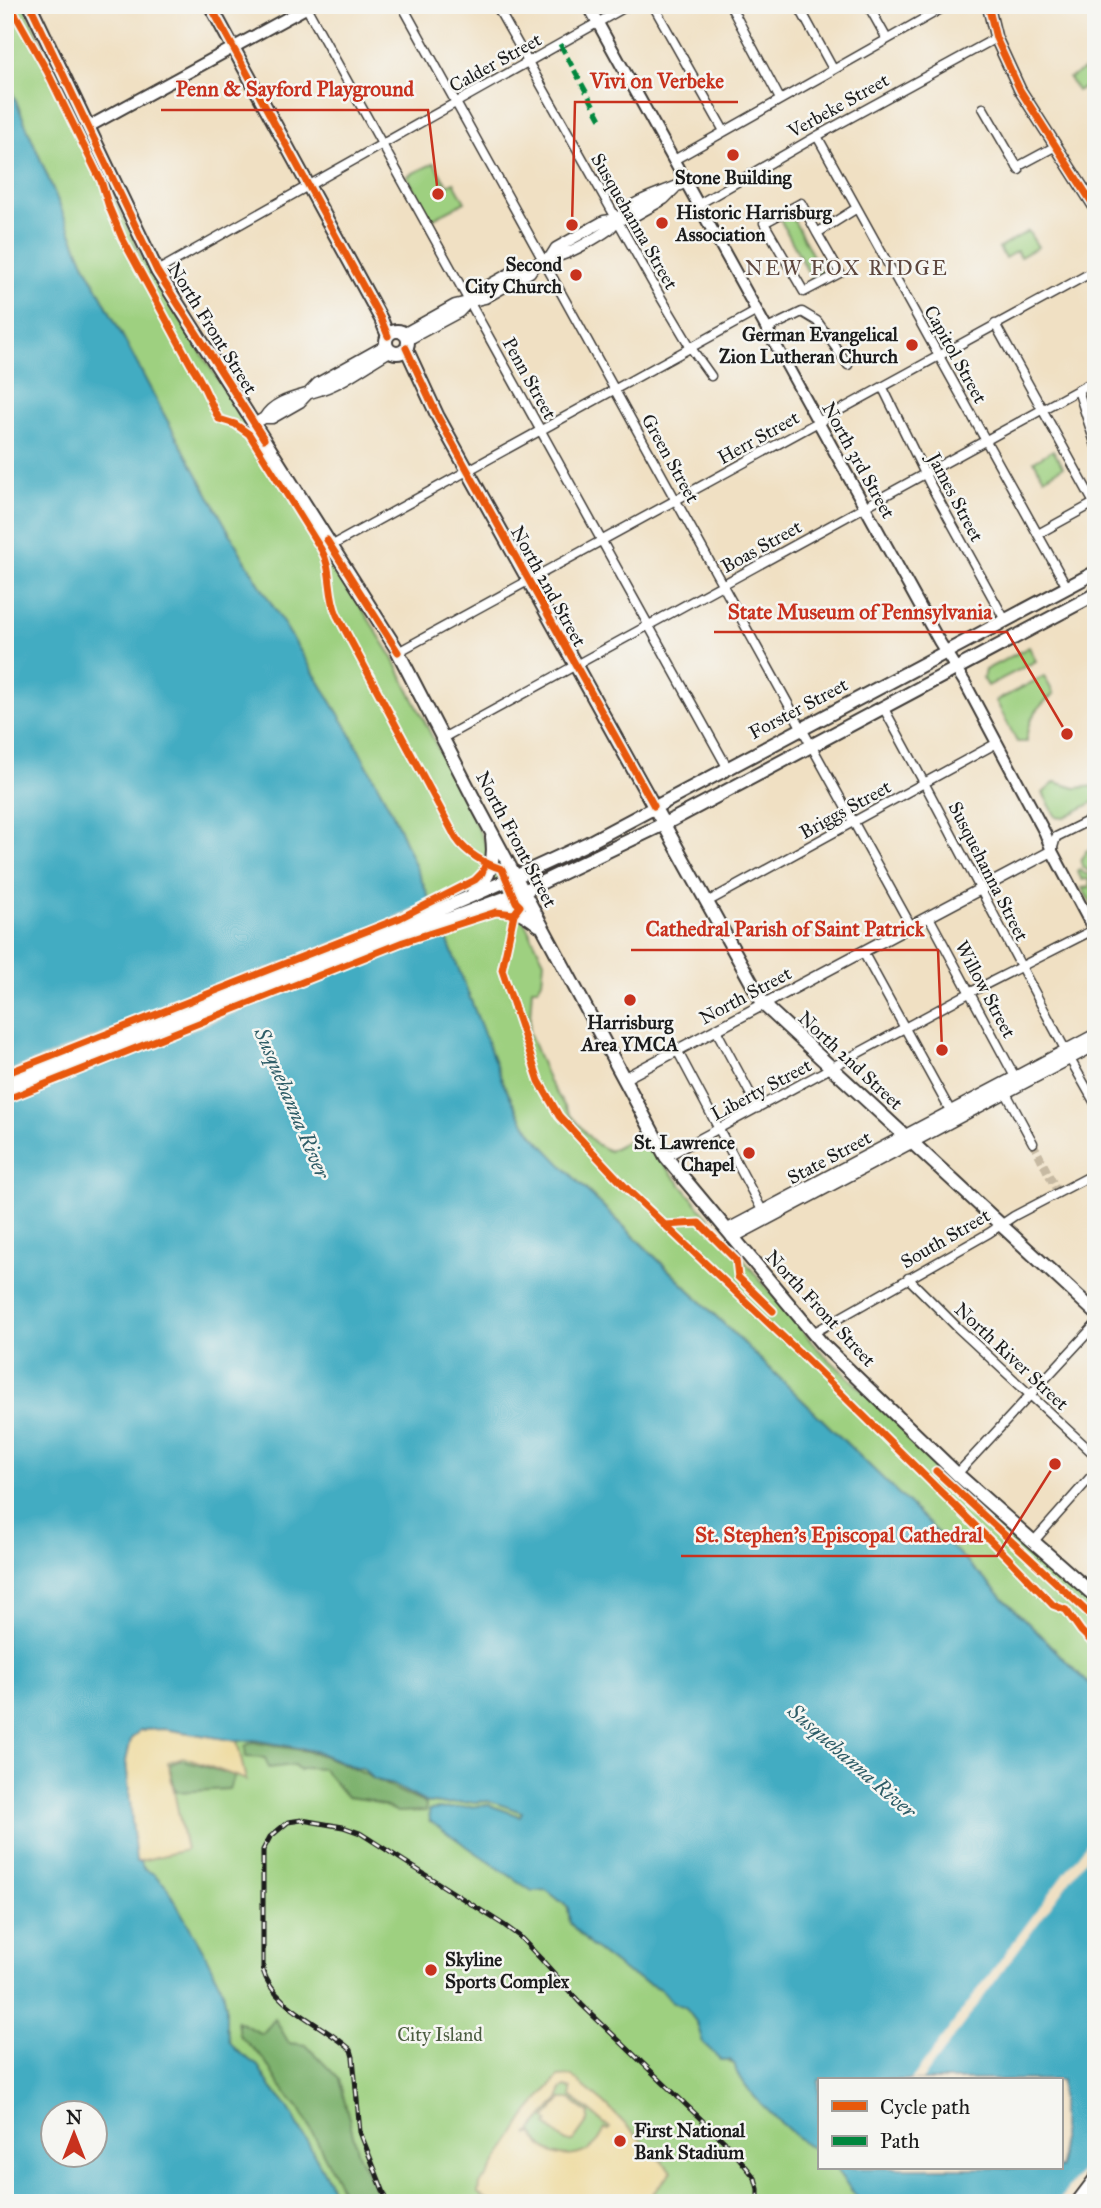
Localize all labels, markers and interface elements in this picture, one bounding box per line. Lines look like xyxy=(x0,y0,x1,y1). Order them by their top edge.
street label: Calder Street xyxy=(445,28,546,97)
callout: Vivi on Verbeke xyxy=(575,60,738,102)
callout: Penn & Sayford Playground xyxy=(161,68,428,110)
text: Vivi on Verbeke xyxy=(589,68,724,94)
street label: Verbeke Street xyxy=(783,68,893,143)
text: Penn & Sayford Playground xyxy=(176,76,415,102)
marker: Stone Building xyxy=(725,147,741,163)
street label: Susquehanna Street xyxy=(585,149,683,294)
place label: Stone Building xyxy=(675,166,792,190)
place label: Historic Harrisburg Association xyxy=(674,201,833,246)
marker: Historic Harrisburg Association xyxy=(654,215,670,231)
place label: Second City Church xyxy=(465,253,562,299)
district label: NEW FOX RIDGE xyxy=(745,255,949,281)
street label: North Front Street xyxy=(163,258,262,399)
marker: Second City Church xyxy=(568,267,584,283)
street label: Capitol Street xyxy=(919,301,992,407)
place label: German Evangelical Zion Lutheran Church xyxy=(719,323,899,368)
street label: Penn Street xyxy=(498,333,562,423)
marker: German Evangelical Zion Lutheran Church xyxy=(904,337,920,353)
street label: North 3rd Street xyxy=(817,398,900,523)
street label: Herr Street xyxy=(713,406,803,469)
street label: Green Street xyxy=(637,410,705,507)
street label: James Street xyxy=(921,447,989,546)
street label: Boas Street xyxy=(717,515,806,578)
street label: North 2nd Street xyxy=(506,522,591,651)
callout: State Museum of Pennsylvania xyxy=(714,590,1007,632)
text: State Museum of Pennsylvania xyxy=(728,599,993,625)
street label: Forster Street xyxy=(745,673,852,744)
street label: North Front Street xyxy=(471,767,562,911)
street label: Briggs Street xyxy=(796,775,896,845)
street label: Susquehanna Street xyxy=(943,798,1034,946)
callout: Cathedral Parish of Saint Patrick xyxy=(631,908,938,950)
text: Cathedral Parish of Saint Patrick xyxy=(646,916,926,942)
street label: Willow Street xyxy=(950,937,1021,1042)
street label: North Street xyxy=(695,961,796,1029)
marker: Harrisburg Area YMCA xyxy=(622,992,638,1008)
street label: North 2nd Street xyxy=(794,1006,908,1115)
place label: Harrisburg Area YMCA xyxy=(579,1011,679,1056)
water label: Susquehanna River xyxy=(248,1023,336,1183)
street label: Liberty Street xyxy=(707,1053,816,1126)
street label: State Street xyxy=(783,1126,875,1189)
place label: St. Lawrence Chapel xyxy=(634,1131,736,1177)
marker: St. Lawrence Chapel xyxy=(741,1145,757,1161)
street label: South Street xyxy=(896,1204,994,1273)
street label: North Front Street xyxy=(761,1245,881,1372)
street label: North River Street xyxy=(950,1298,1074,1415)
callout: St. Stephen’s Episcopal Cathedral xyxy=(681,1514,997,1556)
text: St. Stephen’s Episcopal Cathedral xyxy=(695,1522,984,1548)
water label: Susquehanna River xyxy=(782,1698,922,1825)
place label: Skyline Sports Complex xyxy=(445,1948,570,1994)
marker: Skyline Sports Complex xyxy=(423,1962,439,1978)
park label: City Island xyxy=(397,2023,483,2046)
legend xyxy=(818,2078,1062,2170)
text: Cycle path xyxy=(880,2094,971,2120)
north arrow xyxy=(38,2100,108,2170)
text: N xyxy=(66,2106,82,2129)
place label: First National Bank Stadium xyxy=(634,2119,746,2164)
text: Path xyxy=(880,2128,920,2154)
marker: First National Bank Stadium xyxy=(612,2133,628,2149)

